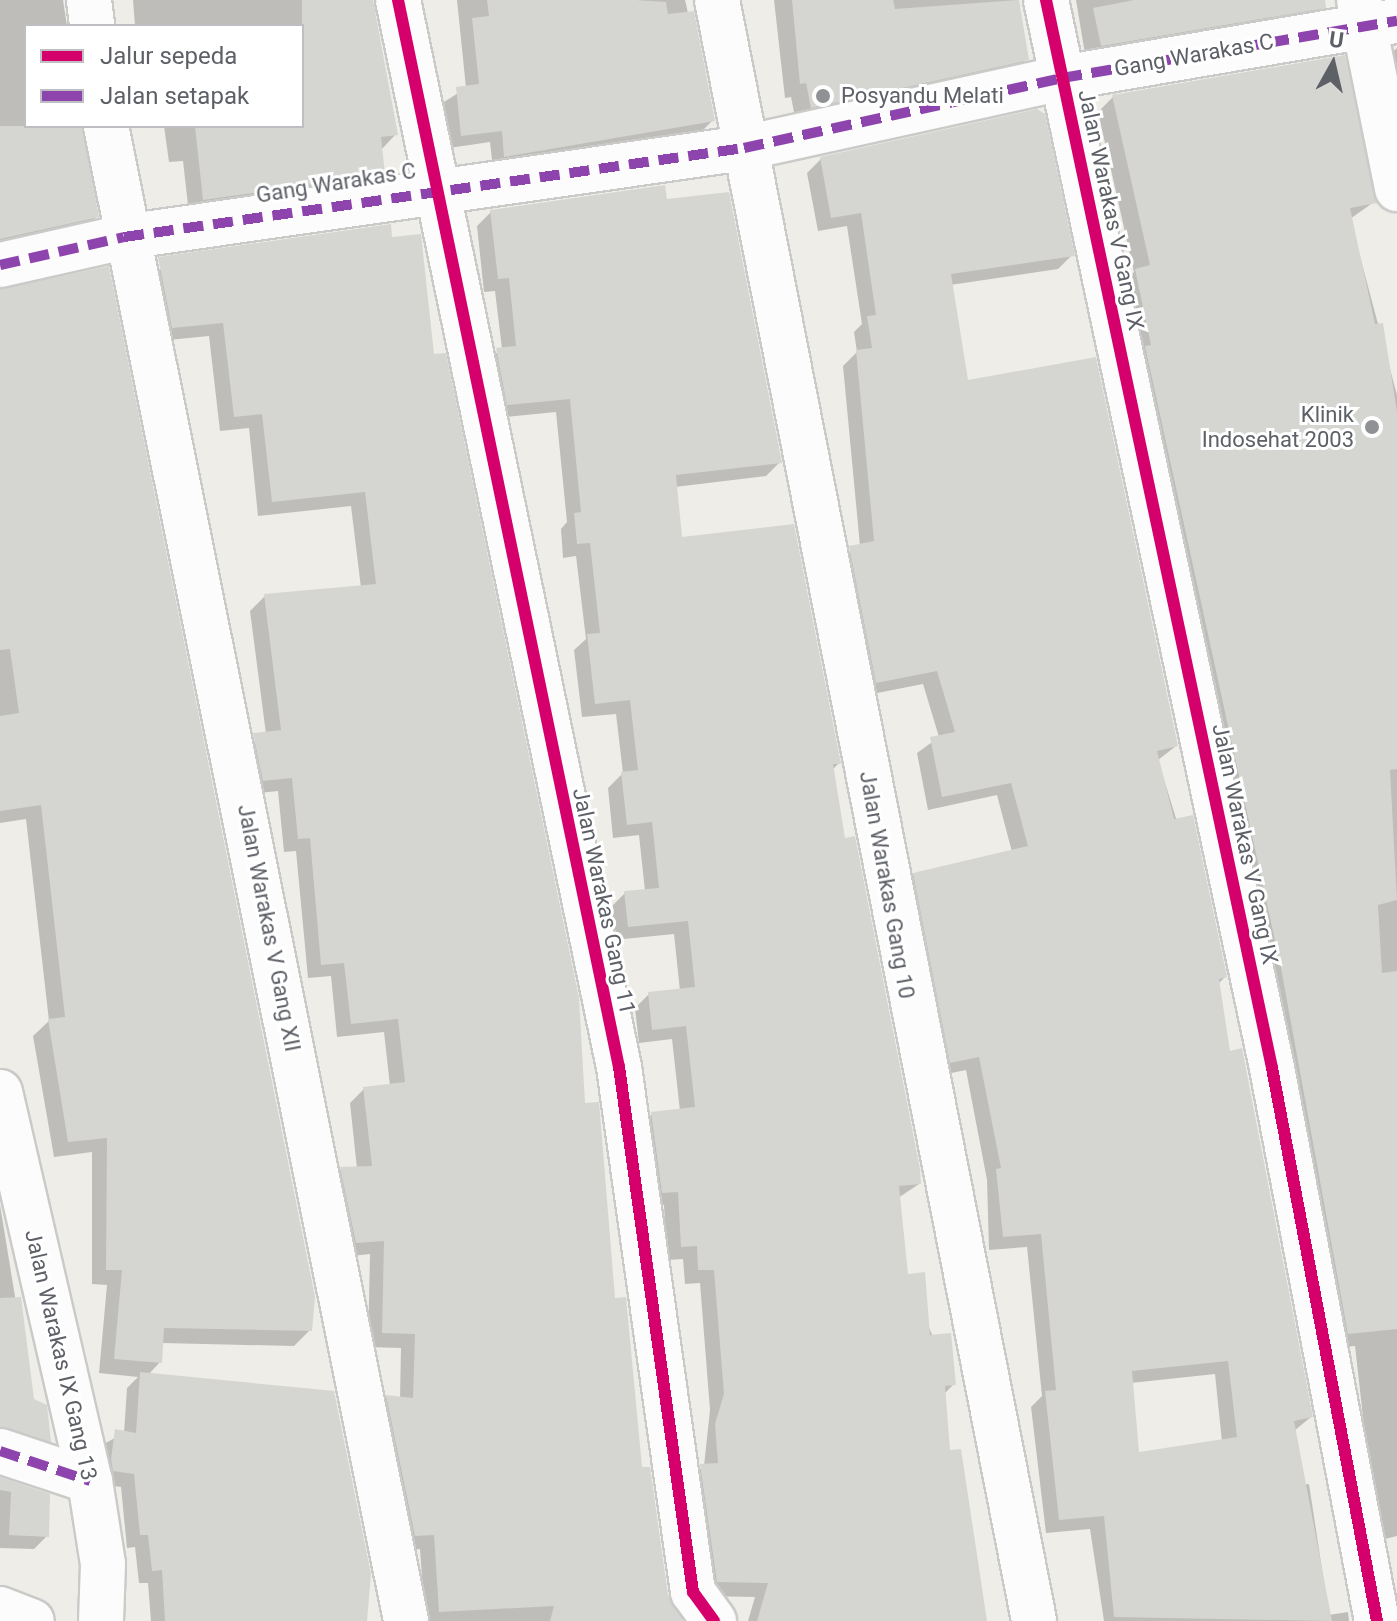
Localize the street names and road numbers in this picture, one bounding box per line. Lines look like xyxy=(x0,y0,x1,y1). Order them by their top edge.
street label: Gang Warakas C xyxy=(1112,28,1276,82)
street label: Jalan Warakas V Gang IX xyxy=(1073,87,1149,333)
street label: Gang Warakas C xyxy=(254,157,418,209)
street label: Jalan Warakas V Gang IX xyxy=(1207,721,1283,967)
street label: Jalan Warakas Gang 10 xyxy=(854,769,920,1001)
street label: Jalan Warakas Gang 11 xyxy=(567,785,641,1017)
street label: Jalan Warakas V Gang XII xyxy=(232,802,306,1054)
street label: Jalan Warakas IX Gang 13 xyxy=(19,1227,103,1483)

